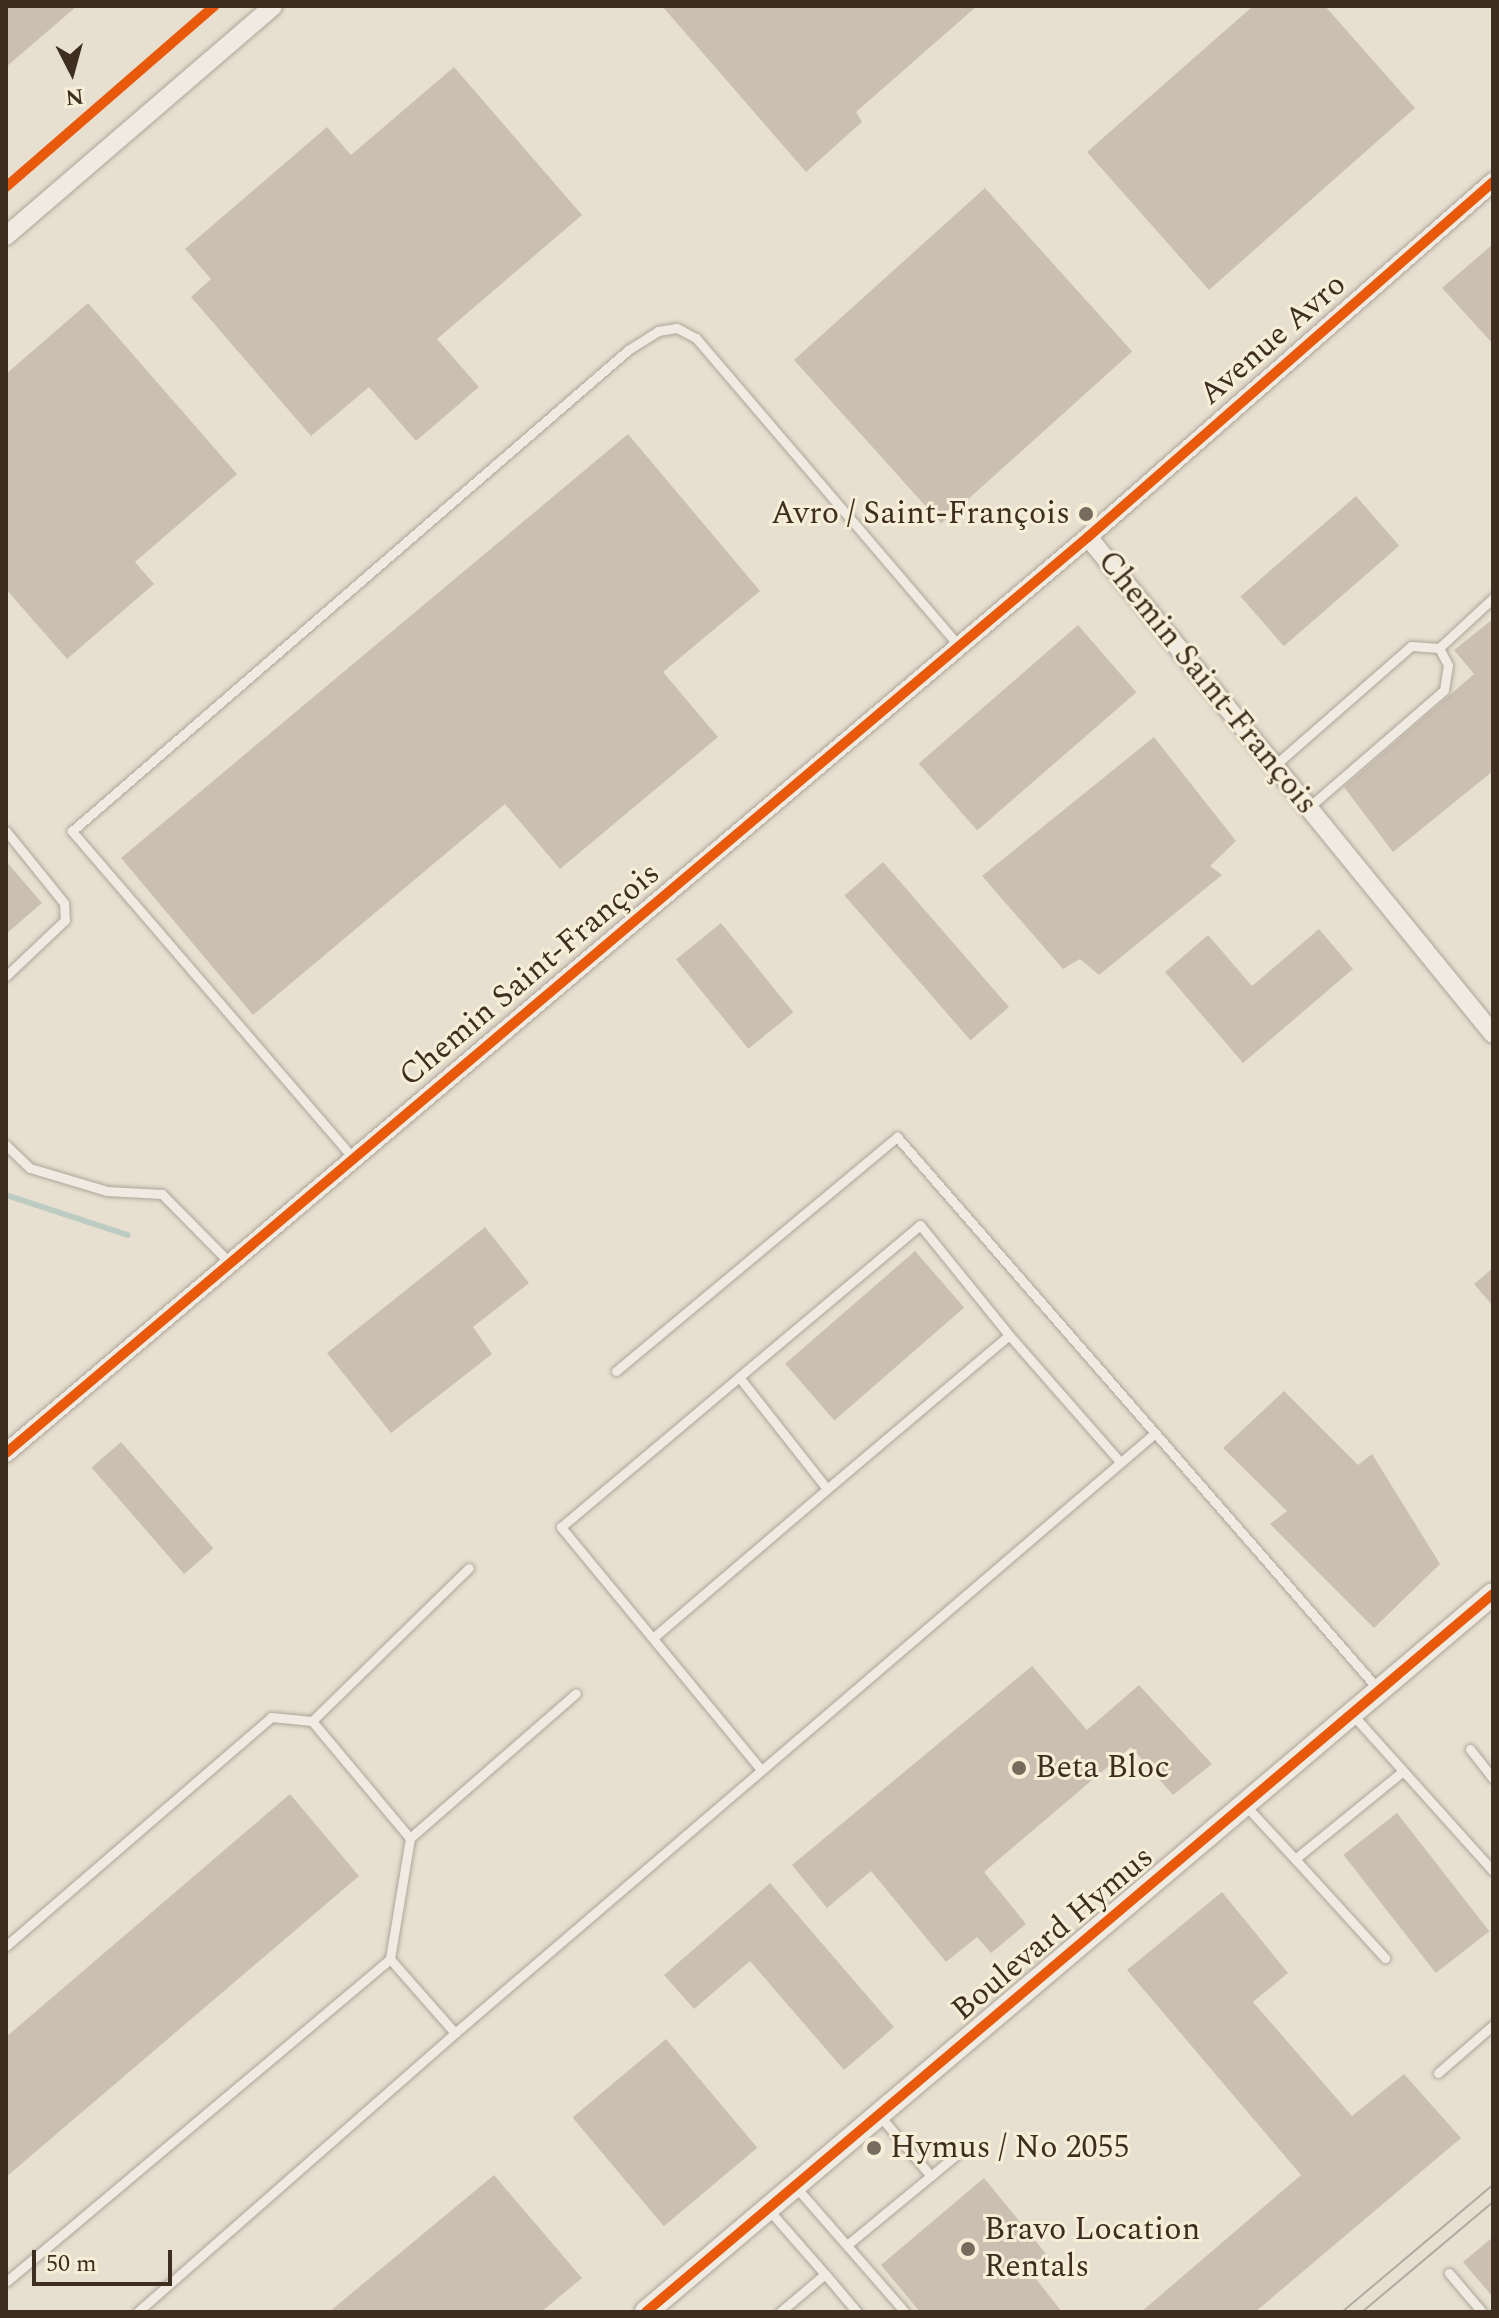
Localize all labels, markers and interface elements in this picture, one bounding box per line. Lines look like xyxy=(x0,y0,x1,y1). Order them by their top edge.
north arrow xyxy=(32,32,112,112)
text: N xyxy=(64,79,85,114)
street label: Avenue Avro xyxy=(1192,266,1354,414)
place label: Avro / Saint-François xyxy=(771,495,1070,533)
marker: Avro / Saint-François xyxy=(1077,505,1095,523)
street label: Chemin Saint-François xyxy=(1089,543,1325,823)
street label: Chemin Saint-François xyxy=(392,855,668,1095)
place label: Beta Bloc xyxy=(1035,1749,1170,1787)
marker: Beta Bloc xyxy=(1010,1759,1028,1777)
street label: Boulevard Hymus xyxy=(944,1838,1162,2030)
place label: Hymus / No 2055 xyxy=(890,2129,1129,2167)
marker: Hymus / No 2055 xyxy=(865,2139,883,2157)
place label: Bravo Location Rentals xyxy=(984,2212,1200,2287)
scale bar xyxy=(36,2234,176,2284)
marker: Bravo Location Rentals xyxy=(959,2240,977,2258)
text: 50 m xyxy=(46,2246,97,2282)

